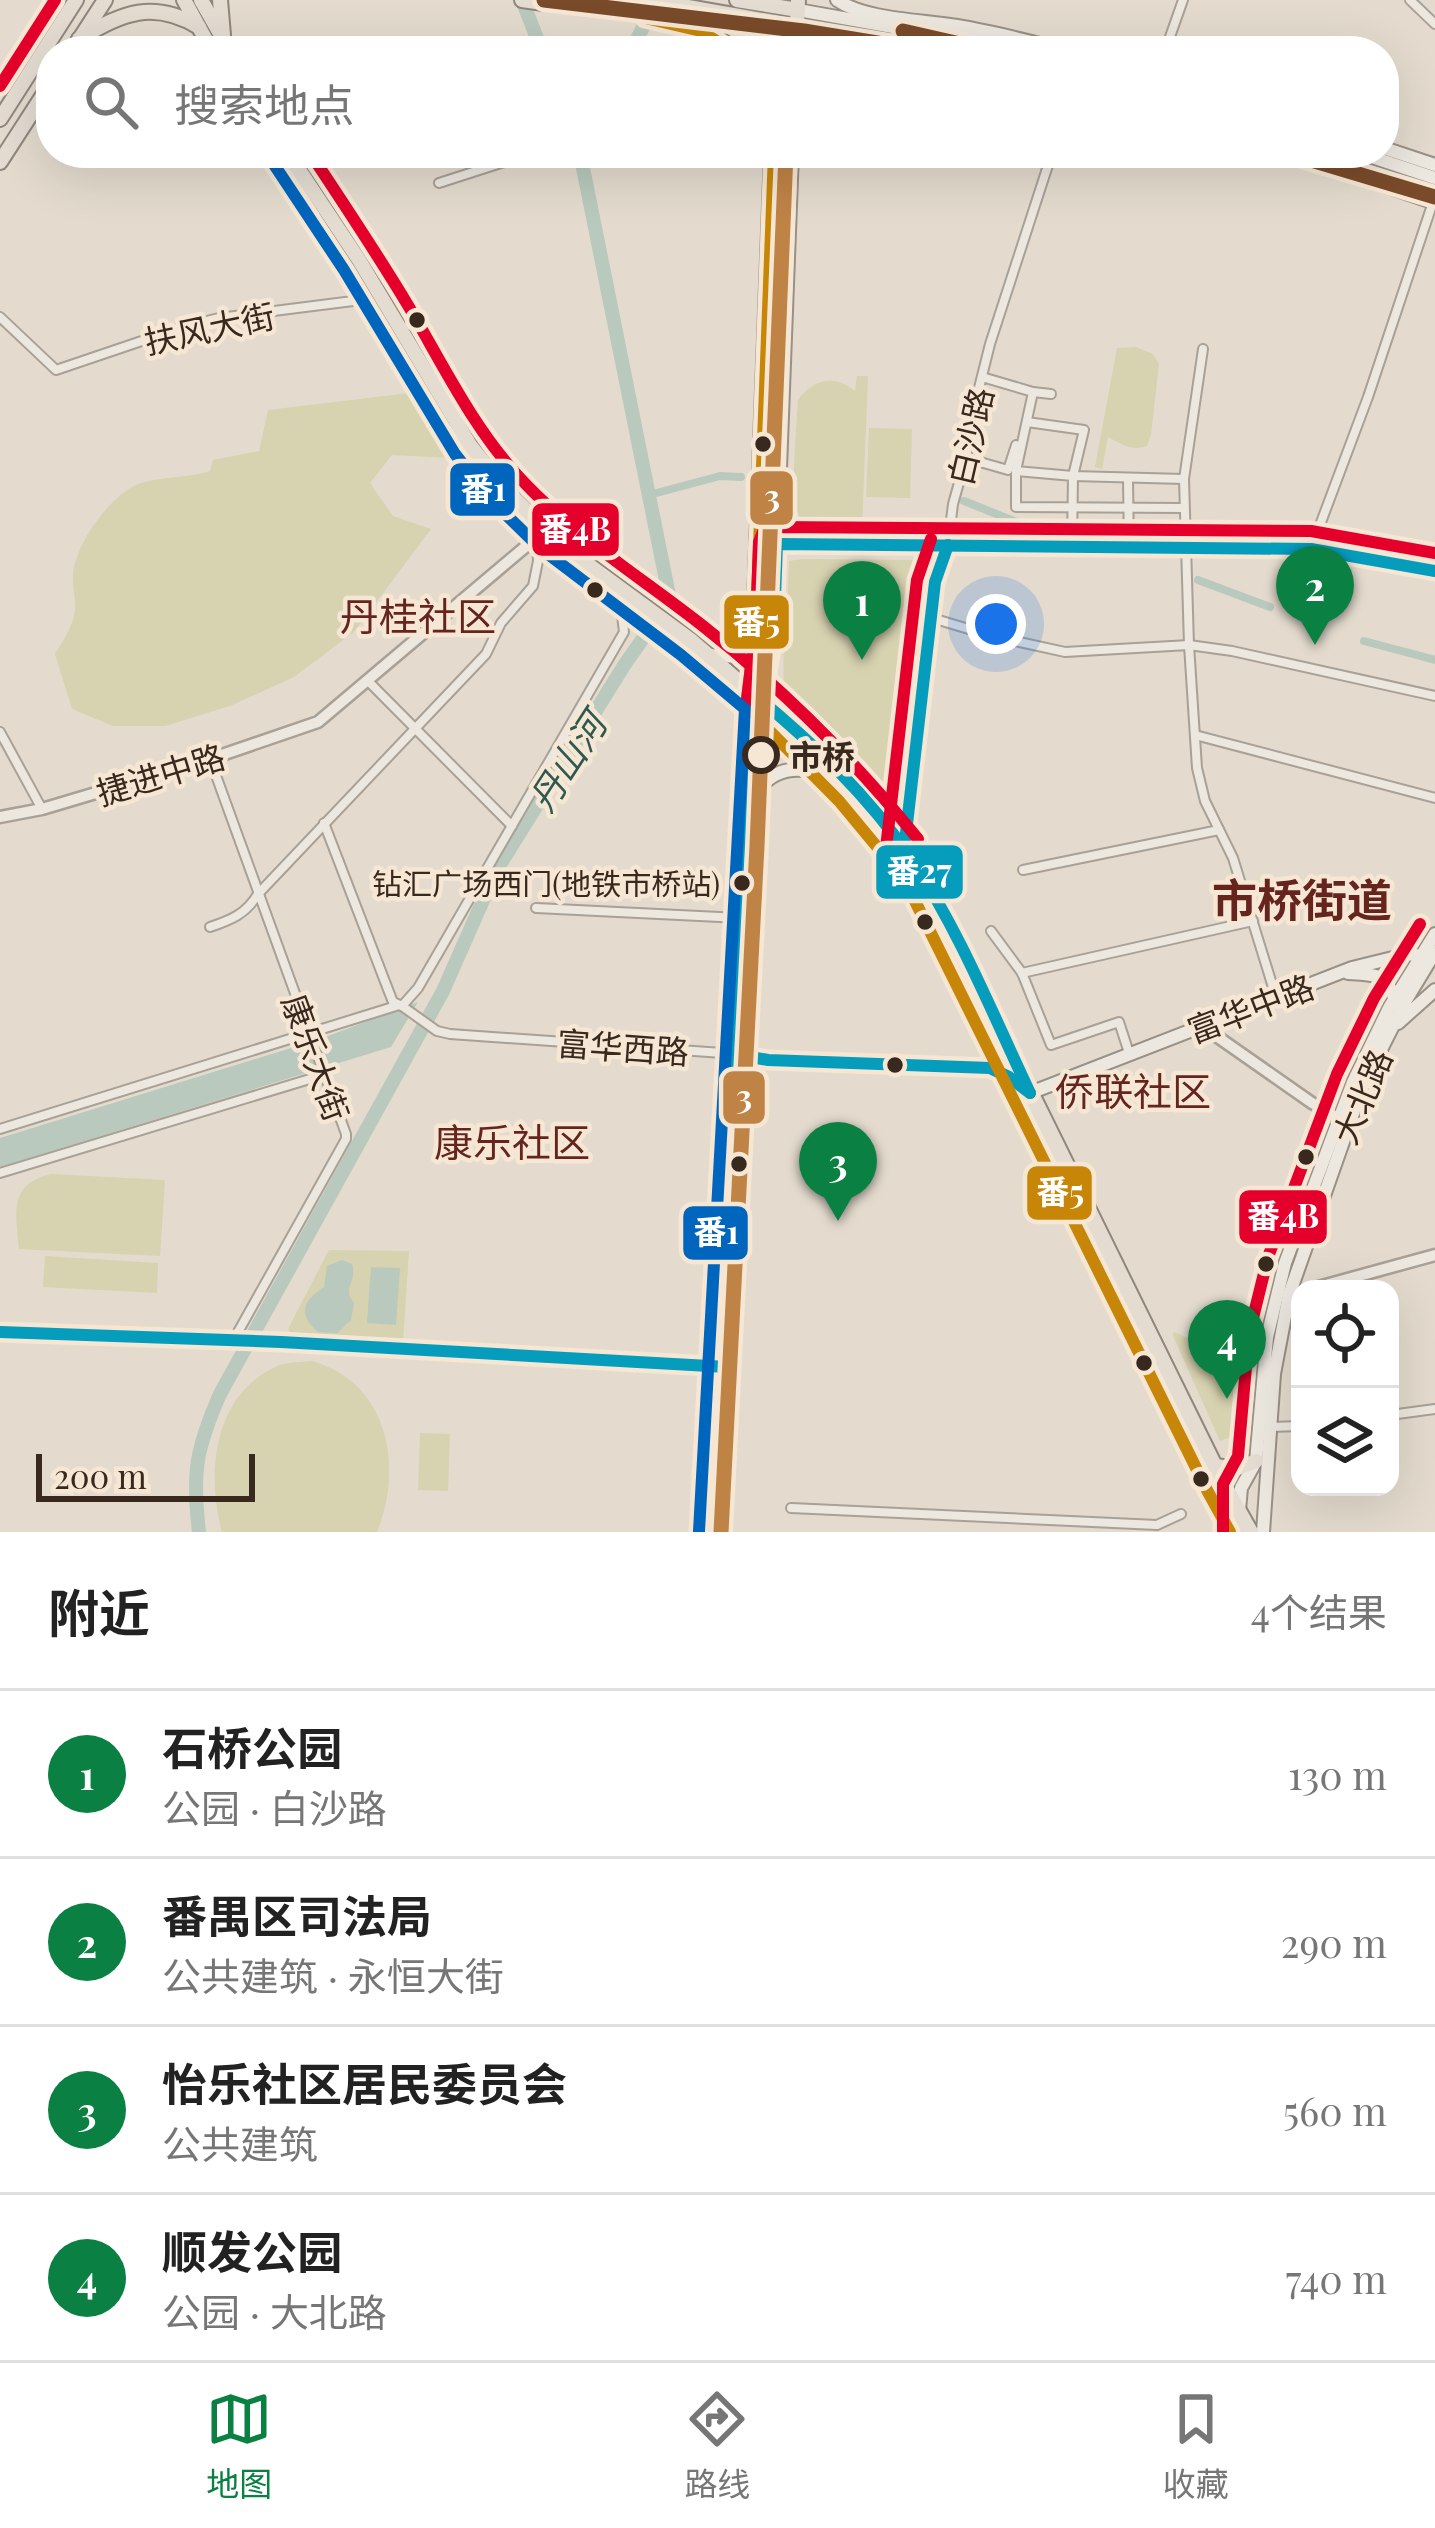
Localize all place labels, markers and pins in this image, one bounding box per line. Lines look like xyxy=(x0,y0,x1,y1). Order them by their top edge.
unlabelled marker xyxy=(406,309,428,331)
unlabelled marker xyxy=(752,433,774,455)
pin: 2 xyxy=(1276,546,1354,645)
pin: 1 xyxy=(823,561,901,660)
unlabelled marker xyxy=(584,579,606,601)
place label: 市桥 xyxy=(789,733,855,777)
marker: 市桥 xyxy=(744,738,778,772)
place label: 钻汇广场西门(地铁市桥站) xyxy=(372,863,720,903)
marker: 钻汇广场西门(地铁市桥站) xyxy=(731,872,753,894)
unlabelled marker xyxy=(914,911,936,933)
unlabelled marker xyxy=(884,1054,906,1076)
pin: 3 xyxy=(799,1122,877,1221)
unlabelled marker xyxy=(1295,1146,1317,1168)
unlabelled marker xyxy=(728,1153,750,1175)
unlabelled marker xyxy=(1255,1253,1277,1275)
pin: 4 xyxy=(1188,1300,1266,1399)
unlabelled marker xyxy=(1133,1352,1155,1374)
unlabelled marker xyxy=(1190,1468,1212,1490)

